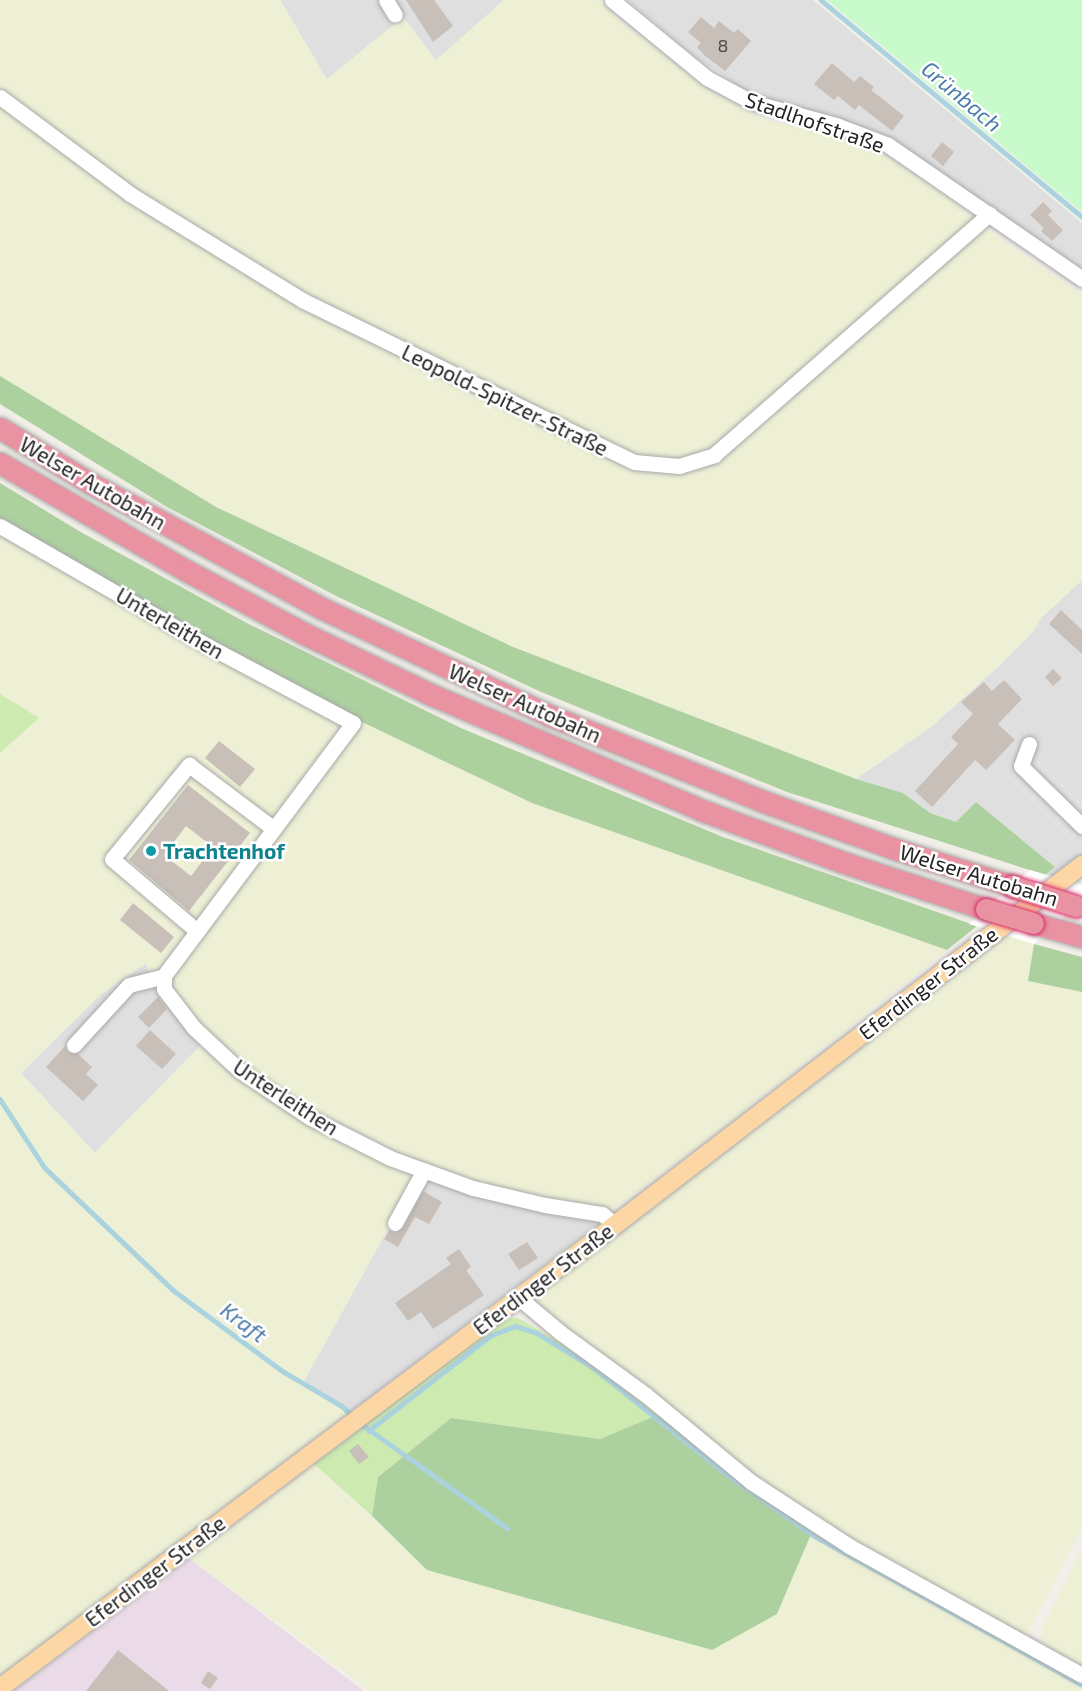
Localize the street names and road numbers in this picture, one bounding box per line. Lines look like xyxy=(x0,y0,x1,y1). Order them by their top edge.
street label: Stadlhofstraße xyxy=(742,86,888,158)
street label: Leopold-Spitzer-Straße xyxy=(398,339,612,461)
street label: Welser Autobahn xyxy=(15,431,171,535)
street label: Unterleithen xyxy=(112,582,228,664)
street label: Welser Autobahn xyxy=(445,658,605,748)
street label: Welser Autobahn xyxy=(896,839,1062,911)
street label: Eferdinger Straße xyxy=(853,921,1003,1045)
street label: Unterleithen xyxy=(229,1054,343,1140)
street label: Eferdinger Straße xyxy=(468,1218,618,1340)
street label: Eferdinger Straße xyxy=(80,1510,230,1632)

